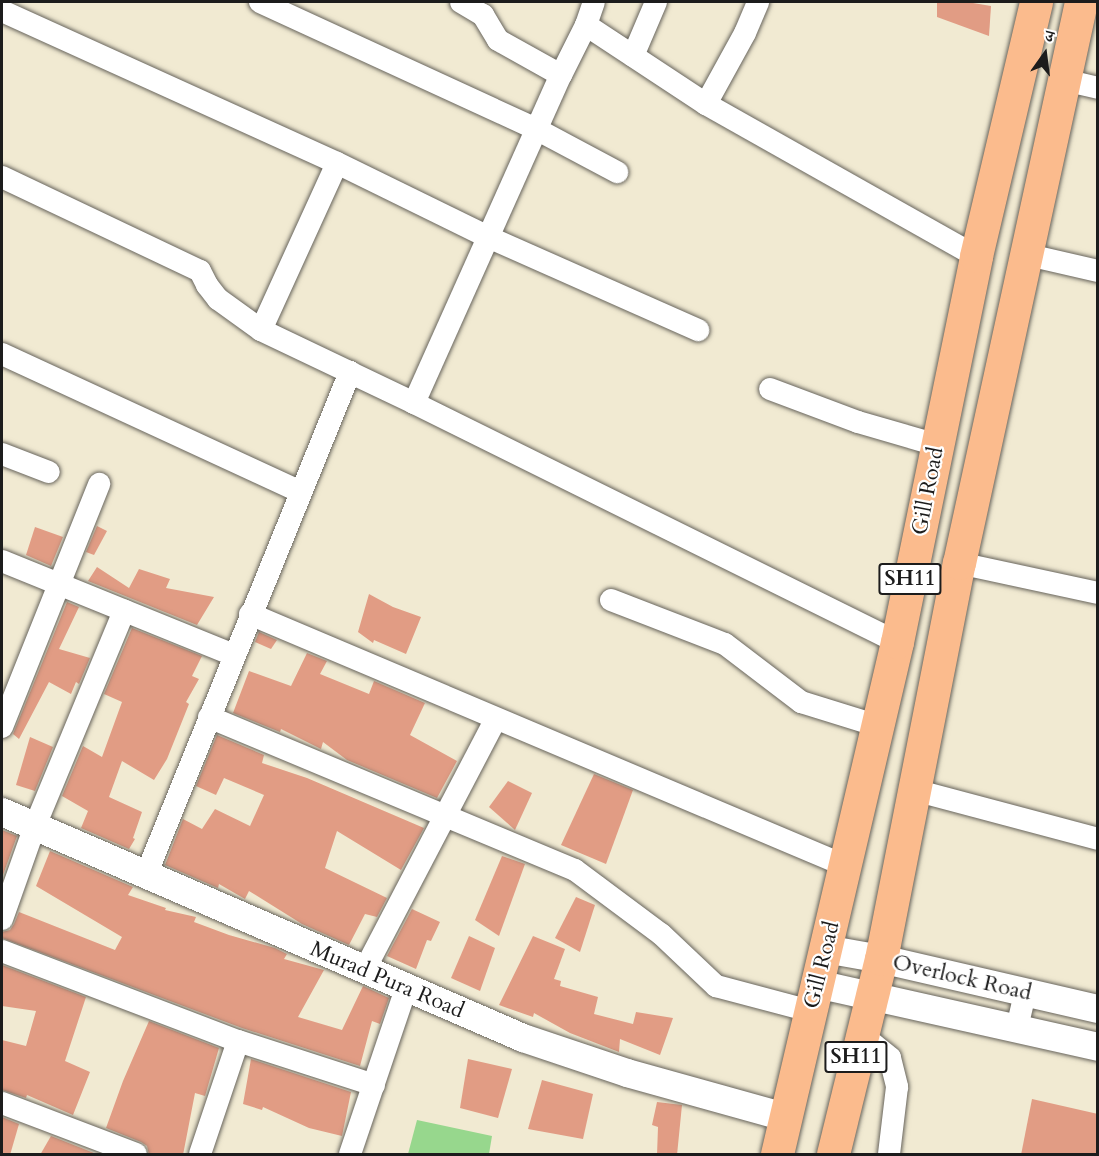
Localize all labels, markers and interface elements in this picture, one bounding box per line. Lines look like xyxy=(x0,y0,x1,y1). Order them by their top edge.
north arrow xyxy=(1015,24,1075,84)
text: उ xyxy=(1043,25,1056,48)
street label: Gill Road xyxy=(907,445,949,537)
road number: SH11 xyxy=(877,561,943,597)
street label: Gill Road xyxy=(798,919,846,1011)
street label: Murad Pura Road xyxy=(306,936,468,1024)
street label: Overlock Road xyxy=(890,949,1034,1007)
road number: SH11 xyxy=(823,1039,889,1075)

